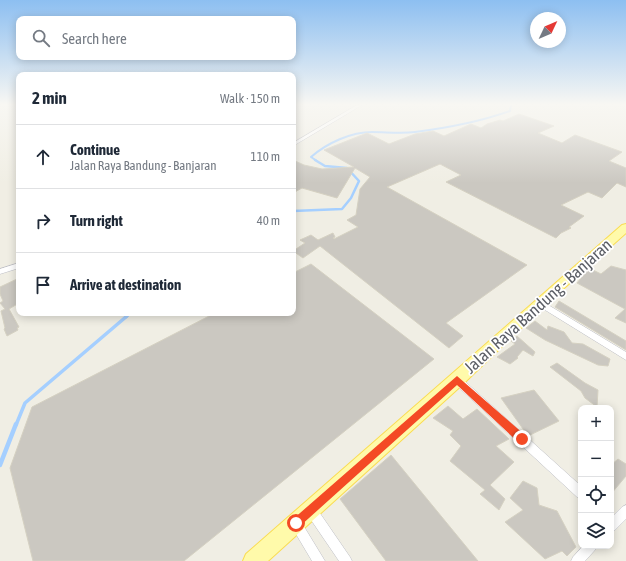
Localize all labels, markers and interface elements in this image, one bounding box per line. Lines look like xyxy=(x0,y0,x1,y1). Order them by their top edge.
north arrow xyxy=(530,12,566,48)
search box xyxy=(16,16,296,60)
icon: search xyxy=(30,27,52,49)
text: Search here xyxy=(62,30,127,47)
text: 2 min xyxy=(32,88,67,108)
text: Walk · 150 m xyxy=(220,91,280,106)
text: Continue xyxy=(70,141,120,158)
icon: ahead xyxy=(32,146,54,168)
text: 110 m xyxy=(251,149,280,164)
text: Jalan Raya Bandung - Banjaran xyxy=(70,158,217,173)
icon: right xyxy=(32,210,54,232)
text: Turn right xyxy=(70,212,123,229)
text: 40 m xyxy=(257,213,280,228)
street label: Jalan Raya Bandung - Banjaran xyxy=(460,234,616,378)
icon: arrive xyxy=(32,274,54,296)
text: Arrive at destination xyxy=(70,276,181,293)
map controls xyxy=(578,405,614,549)
button: + xyxy=(578,405,614,441)
route end xyxy=(513,430,531,448)
button: − xyxy=(578,441,614,477)
button: locate xyxy=(578,477,614,513)
button: layers xyxy=(578,513,614,549)
route start xyxy=(287,514,305,532)

